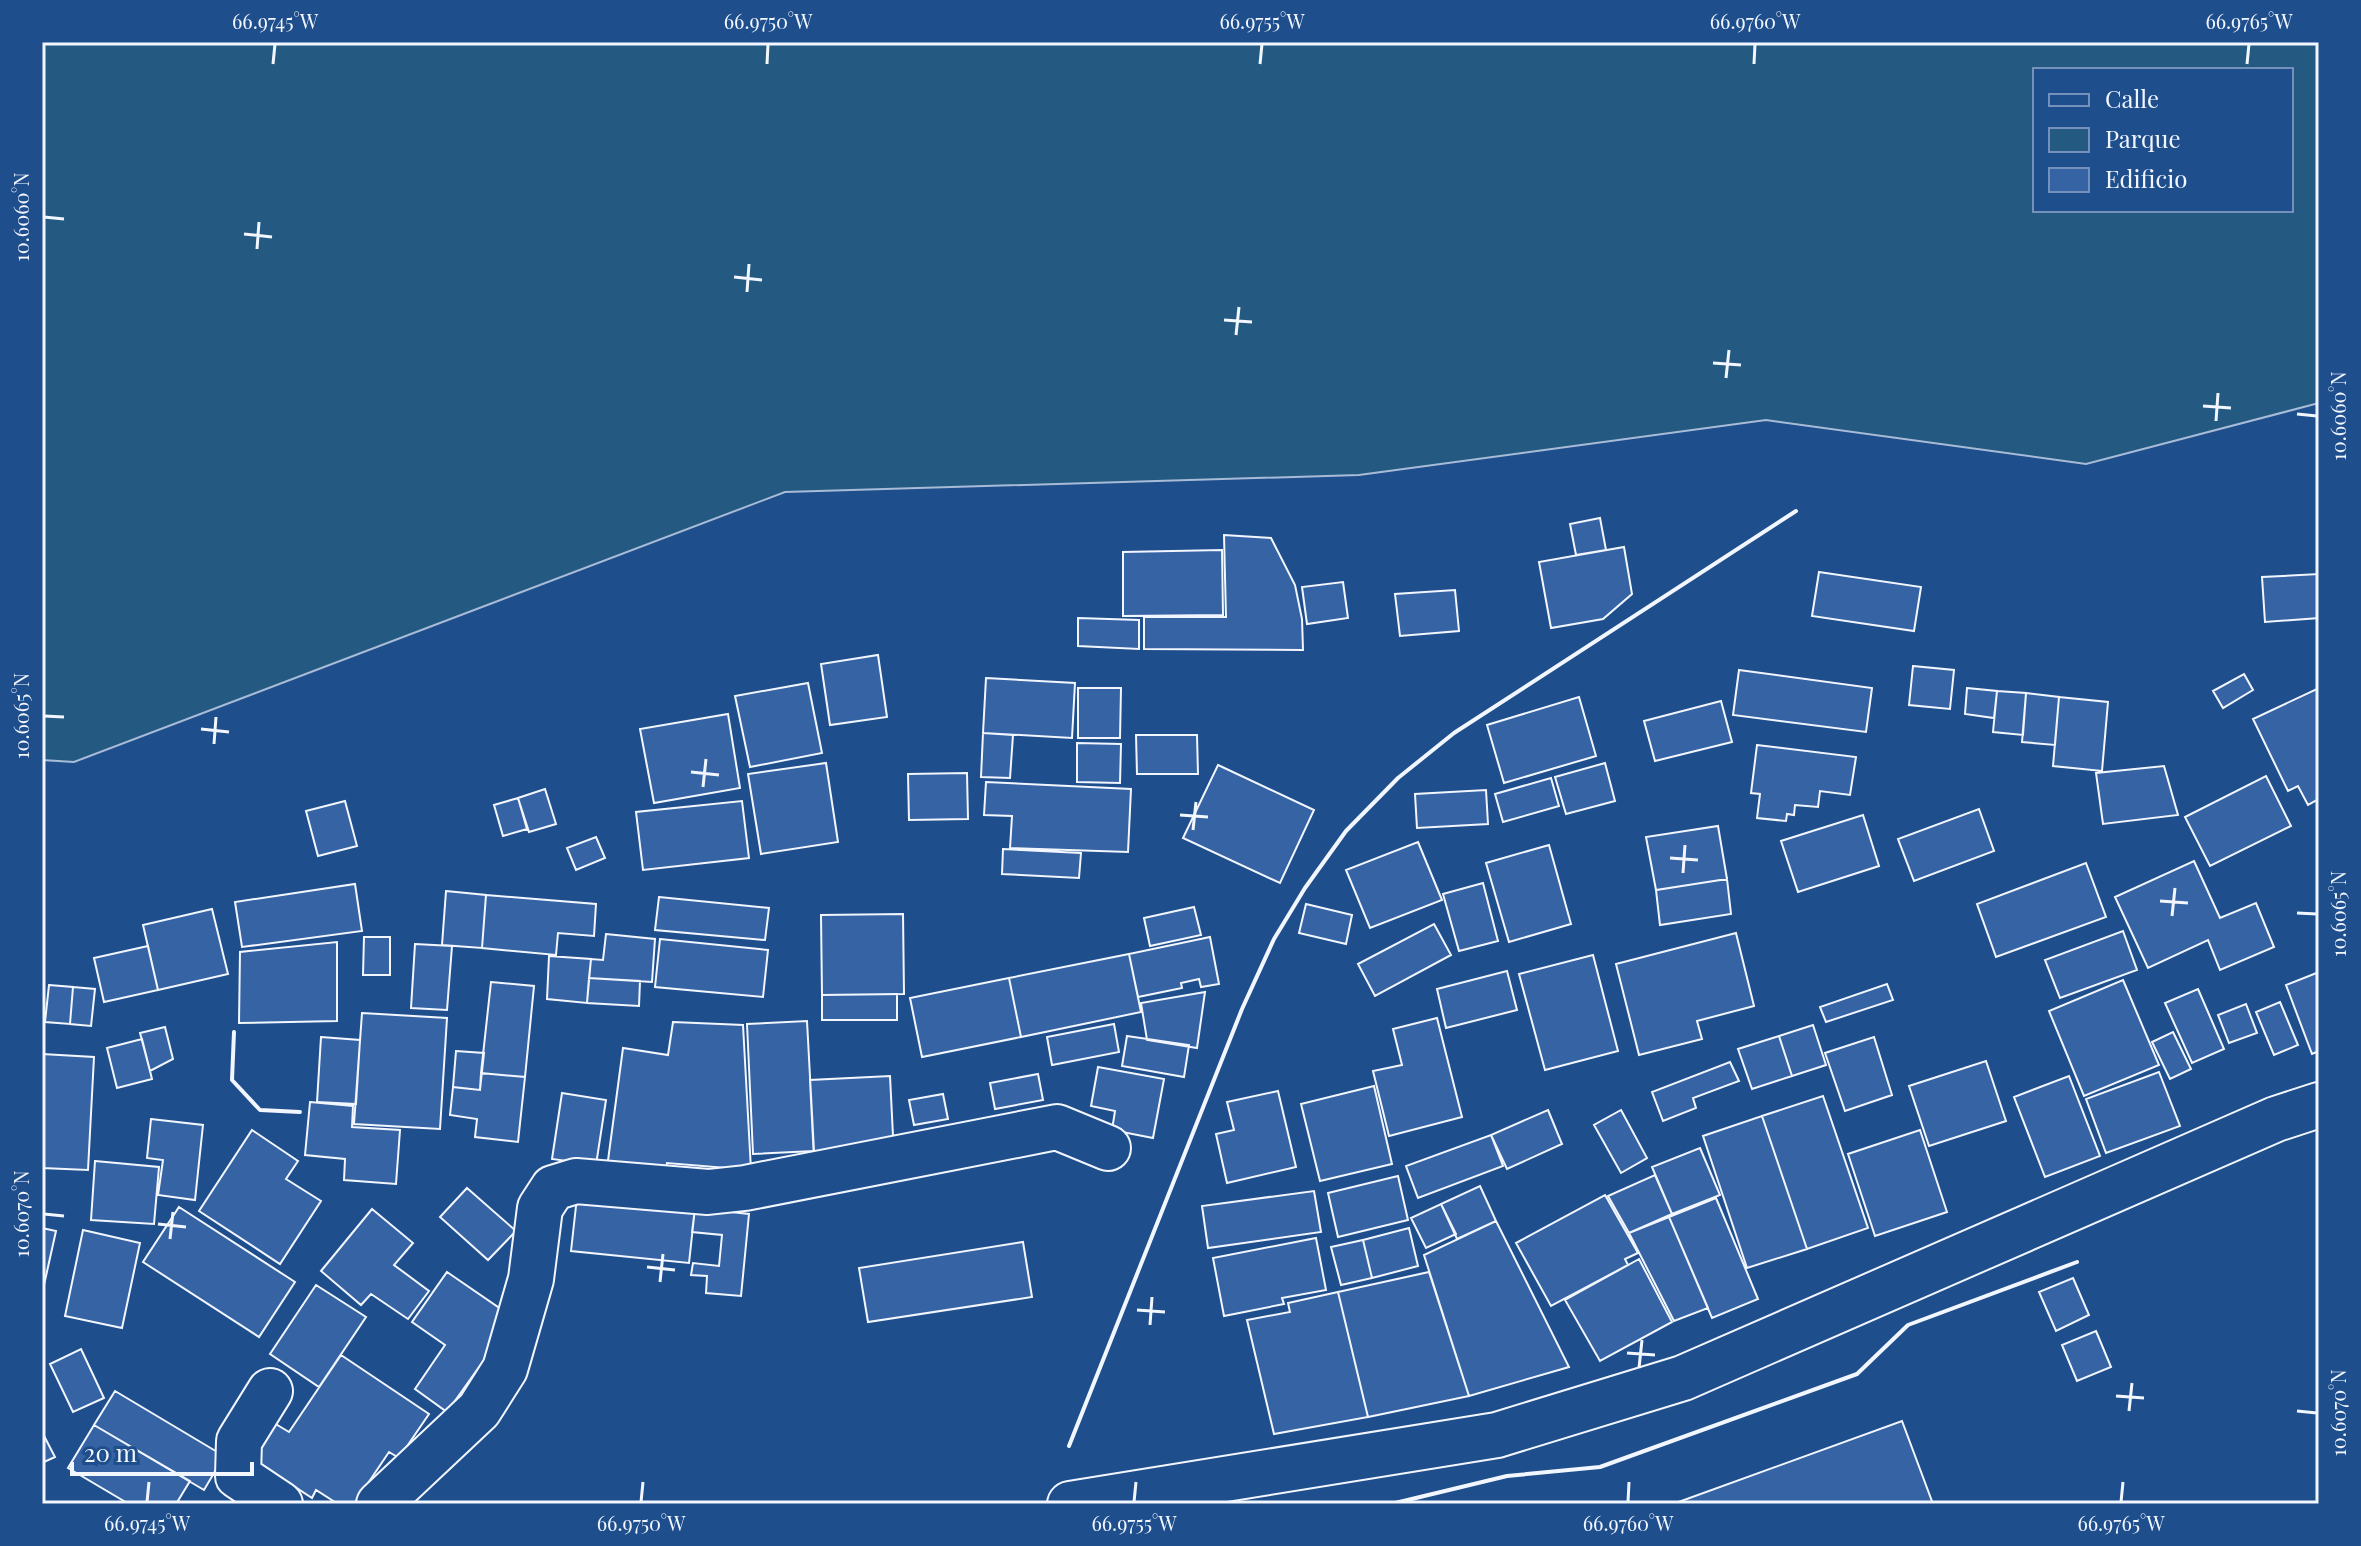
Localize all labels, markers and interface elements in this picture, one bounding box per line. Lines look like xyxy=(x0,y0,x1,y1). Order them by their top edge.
text: 66.9745°W xyxy=(232,7,319,34)
text: 66.9750°W xyxy=(724,7,813,34)
text: 66.9755°W xyxy=(1219,7,1305,34)
text: 66.9760°W xyxy=(1710,7,1801,34)
text: 66.9765°W xyxy=(2205,7,2294,34)
legend xyxy=(2033,68,2293,212)
text: Calle xyxy=(2105,82,2159,114)
text: Parque xyxy=(2105,122,2181,154)
text: Edificio xyxy=(2105,162,2187,194)
text: 10.6060°N xyxy=(7,172,34,262)
text: 10.6060°N xyxy=(2324,371,2351,461)
text: 10.6065°N xyxy=(7,673,34,759)
text: 10.6065°N xyxy=(2324,871,2351,957)
text: 10.6070°N xyxy=(7,1170,34,1258)
text: 10.6070°N xyxy=(2324,1369,2351,1457)
scale bar xyxy=(72,1426,252,1476)
text: 20 m xyxy=(84,1436,137,1468)
text: 66.9745°W xyxy=(104,1509,191,1536)
text: 66.9750°W xyxy=(597,1509,686,1536)
text: 66.9755°W xyxy=(1091,1509,1177,1536)
text: 66.9760°W xyxy=(1583,1509,1674,1536)
text: 66.9765°W xyxy=(2077,1509,2166,1536)

